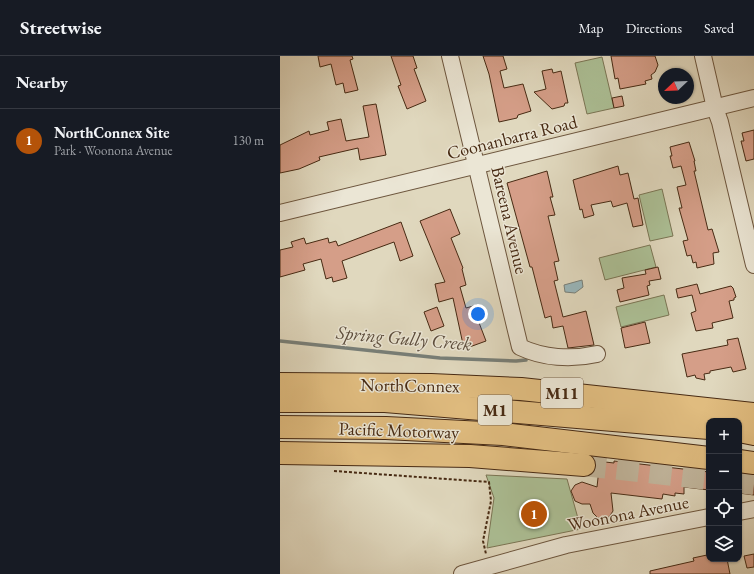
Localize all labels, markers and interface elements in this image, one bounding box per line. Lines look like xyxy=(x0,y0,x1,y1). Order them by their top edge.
text: Streetwise xyxy=(20,15,102,40)
text: Map xyxy=(578,19,604,37)
text: Directions xyxy=(626,19,682,37)
text: Saved xyxy=(704,19,734,37)
north arrow xyxy=(658,68,694,104)
text: Nearby xyxy=(16,71,68,93)
street label: Coonanbarra Road xyxy=(445,109,580,164)
text: NorthConnex Site xyxy=(54,123,170,142)
text: 1 xyxy=(26,132,32,149)
text: 130 m xyxy=(233,132,264,149)
text: Park · Woonona Avenue xyxy=(54,142,173,159)
street label: Bareena Avenue xyxy=(486,164,534,276)
your location xyxy=(468,304,488,324)
water label: Spring Gully Creek xyxy=(334,320,473,356)
street label: NorthConnex xyxy=(360,373,460,397)
road number: M11 xyxy=(541,378,583,408)
road number: M1 xyxy=(478,395,512,425)
street label: Pacific Motorway xyxy=(338,416,460,444)
map controls xyxy=(706,418,742,562)
button: + xyxy=(706,418,742,454)
button: − xyxy=(706,454,742,490)
street label: Woonona Avenue xyxy=(565,490,691,536)
button: locate xyxy=(706,490,742,526)
pin: 1 xyxy=(521,499,547,529)
button: layers xyxy=(706,526,742,562)

